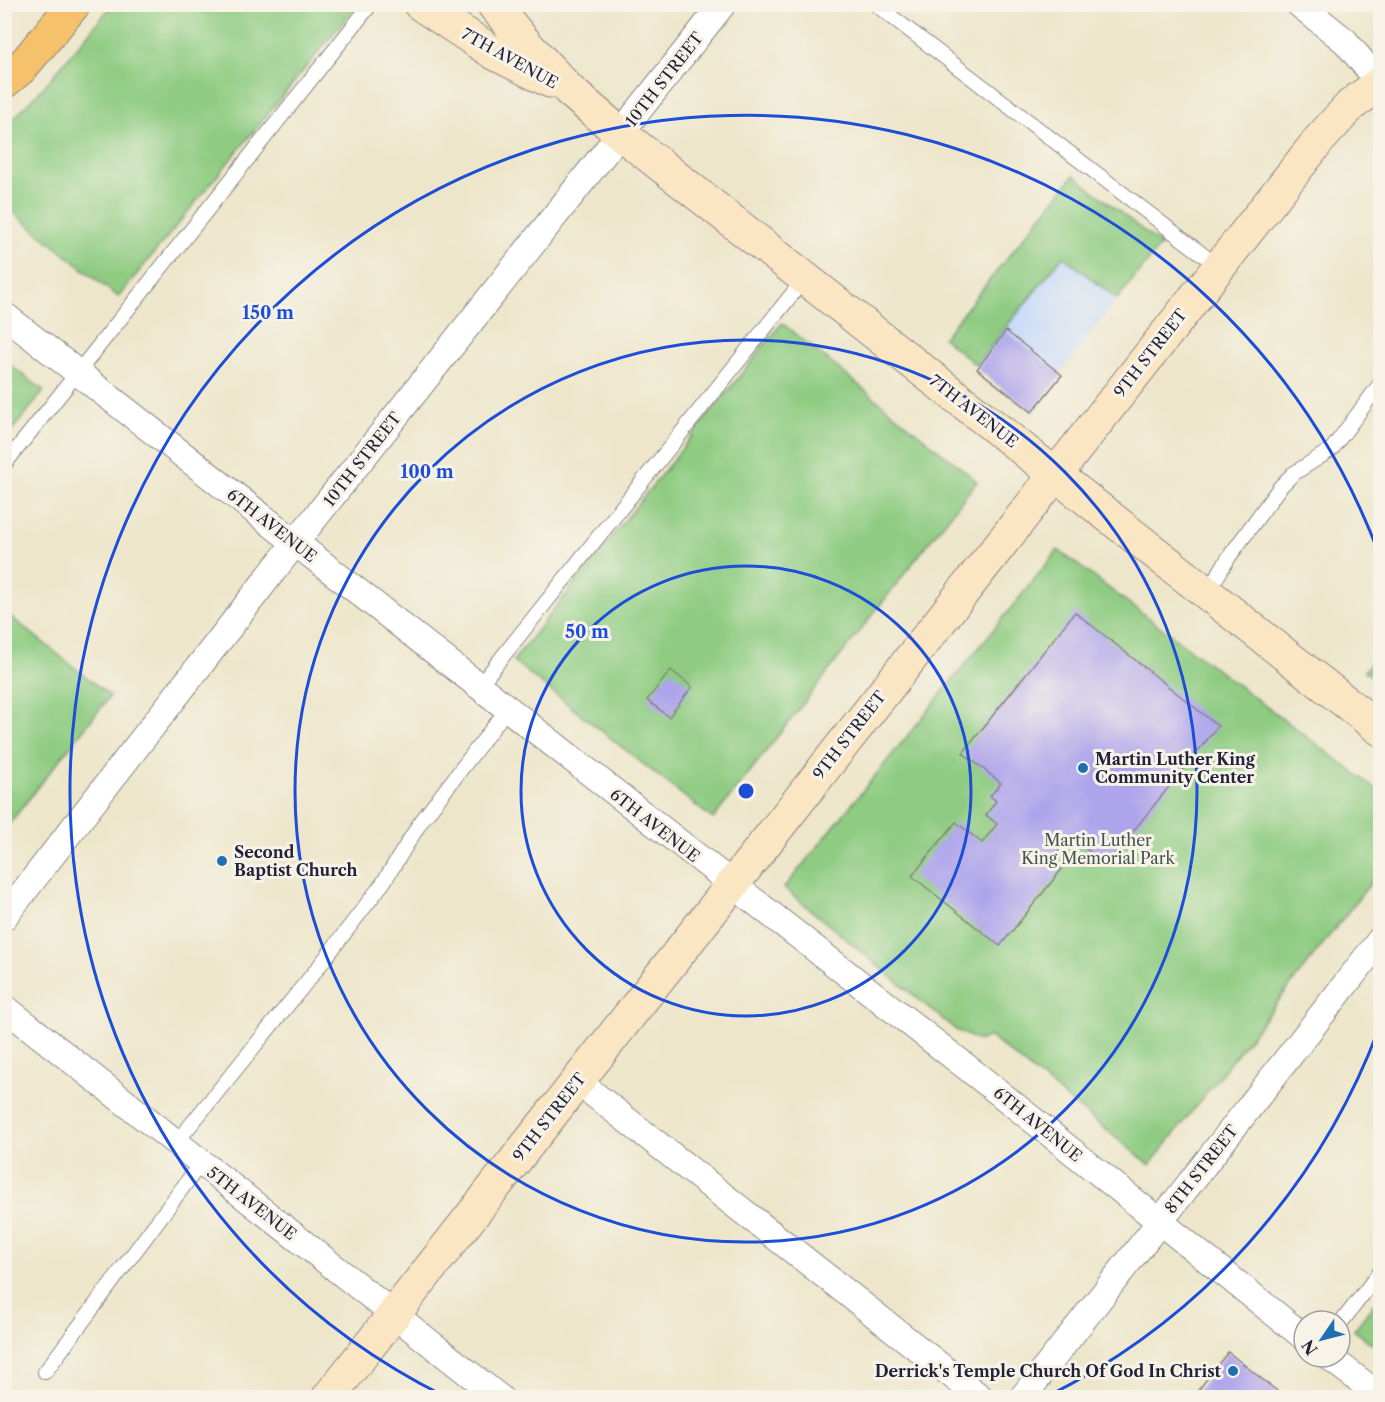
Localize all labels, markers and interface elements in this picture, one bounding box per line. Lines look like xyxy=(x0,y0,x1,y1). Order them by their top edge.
street label: 7TH AVENUE xyxy=(458,23,562,93)
street label: 10TH STREET xyxy=(621,28,707,130)
text: 150 m xyxy=(242,302,294,324)
street label: 9TH STREET xyxy=(1109,305,1191,401)
street label: 7TH AVENUE xyxy=(926,370,1022,452)
street label: 10TH STREET xyxy=(319,408,405,510)
text: 100 m xyxy=(400,461,454,483)
street label: 6TH AVENUE xyxy=(223,484,321,566)
text: 50 m xyxy=(565,621,609,643)
street label: 9TH STREET xyxy=(808,687,890,783)
place label: Martin Luther King Community Center xyxy=(1095,749,1256,787)
marker: Martin Luther King Community Center xyxy=(1076,761,1090,775)
centre of rings xyxy=(736,781,756,801)
street label: 6TH AVENUE xyxy=(606,784,704,866)
park label: Martin Luther King Memorial Park xyxy=(1021,830,1175,868)
place label: Second Baptist Church xyxy=(234,842,358,880)
marker: Second Baptist Church xyxy=(215,854,229,868)
street label: 9TH STREET xyxy=(508,1069,590,1165)
street label: 6TH AVENUE xyxy=(990,1082,1086,1166)
street label: 8TH STREET xyxy=(1160,1121,1242,1217)
street label: 5TH AVENUE xyxy=(203,1162,301,1244)
north arrow xyxy=(1292,1309,1352,1369)
text: N xyxy=(1297,1336,1322,1359)
place label: Derrick's Temple Church Of God In Christ xyxy=(875,1361,1222,1381)
marker: Derrick's Temple Church Of God In Christ xyxy=(1226,1364,1240,1378)

